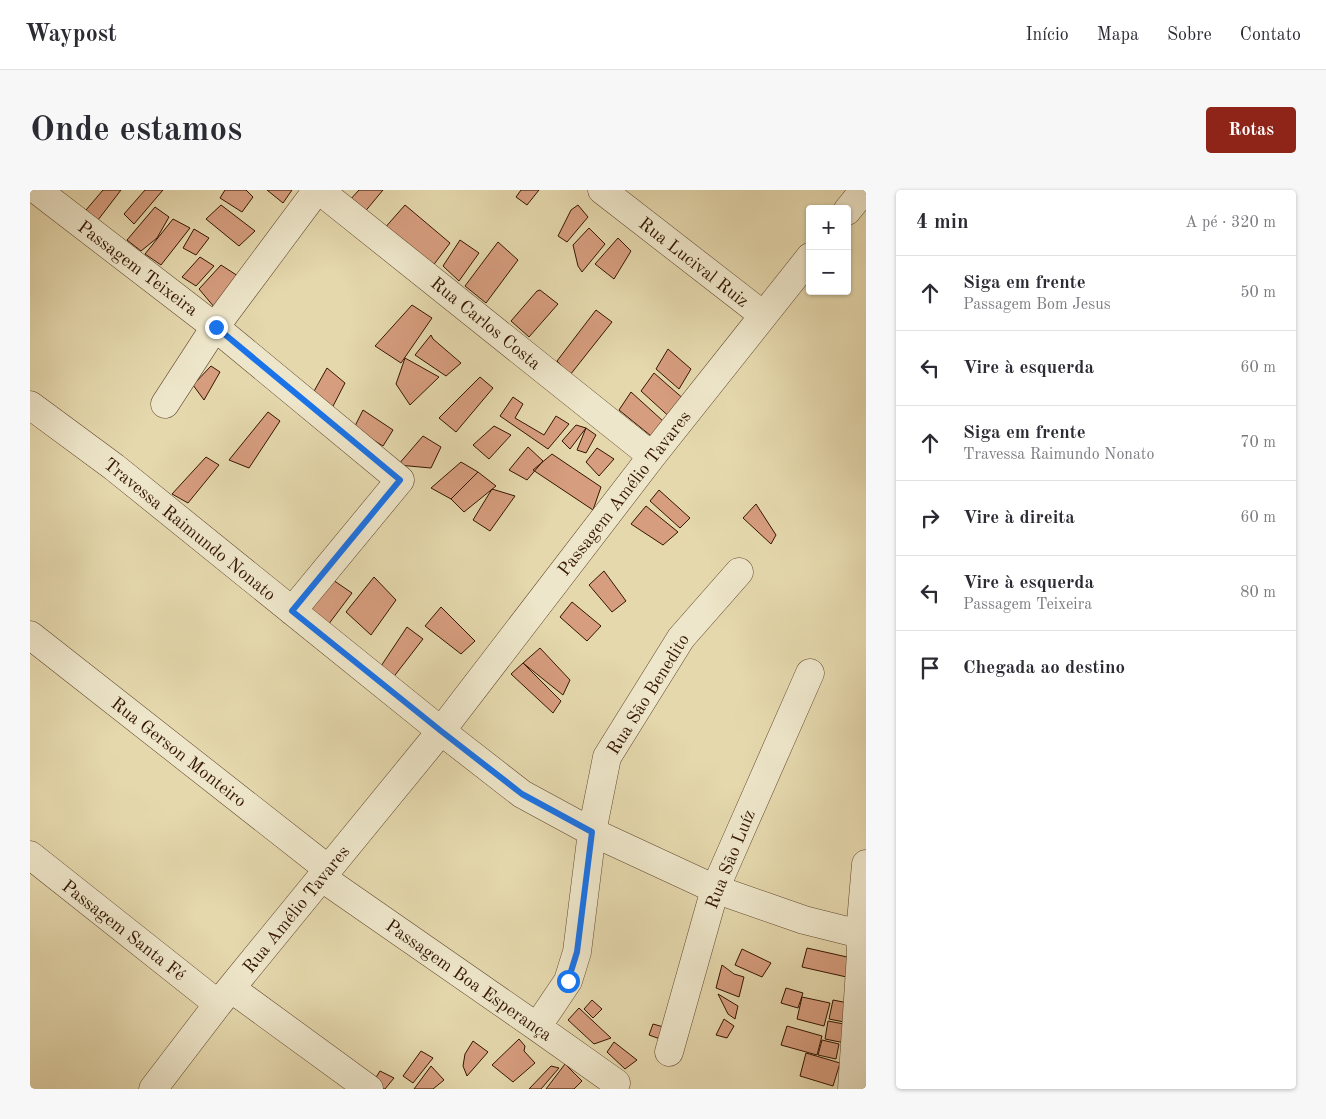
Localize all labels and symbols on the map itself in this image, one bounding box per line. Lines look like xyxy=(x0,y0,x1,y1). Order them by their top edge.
street label: Rua Lucival Ruiz xyxy=(635,214,752,311)
street label: Passagem Teixeira xyxy=(74,218,201,320)
street label: Rua Carlos Costa xyxy=(427,274,544,373)
route end xyxy=(205,316,228,339)
street label: Passagem Amélio Tavares xyxy=(555,408,695,579)
street label: Travessa Raimundo Nonato xyxy=(100,455,279,605)
street label: Rua São Benedito xyxy=(604,631,693,758)
street label: Rua Gerson Monteiro xyxy=(107,695,249,811)
street label: Rua São Luíz xyxy=(703,807,759,911)
street label: Rua Amélio Tavares xyxy=(240,842,354,977)
street label: Passagem Santa Fé xyxy=(58,877,189,984)
street label: Passagem Boa Esperança xyxy=(382,917,555,1045)
route start xyxy=(557,970,580,993)

